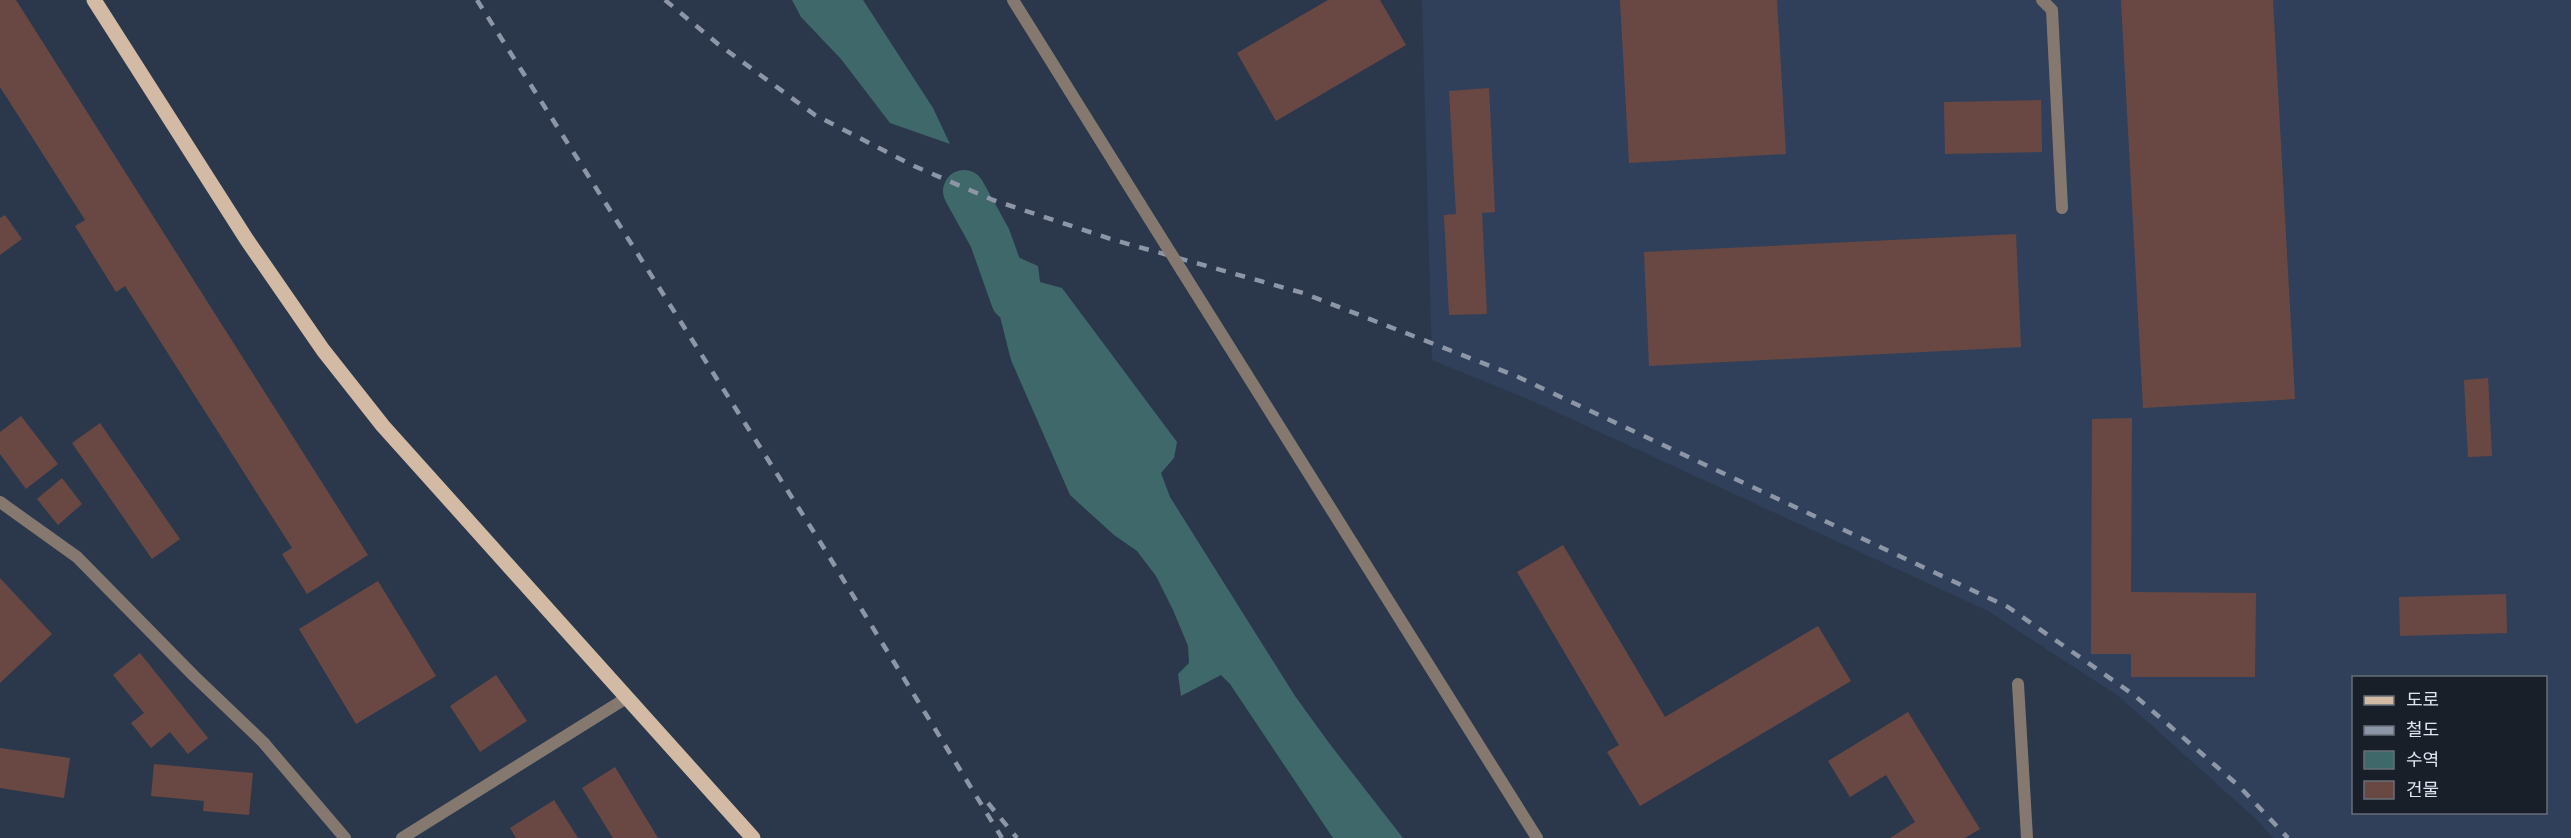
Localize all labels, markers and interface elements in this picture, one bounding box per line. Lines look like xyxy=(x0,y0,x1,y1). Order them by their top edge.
legend xyxy=(2352,676,2547,814)
text: 도로 xyxy=(2406,687,2439,712)
text: 철도 xyxy=(2406,717,2439,742)
text: 수역 xyxy=(2406,747,2439,772)
text: 건물 xyxy=(2406,777,2439,802)

